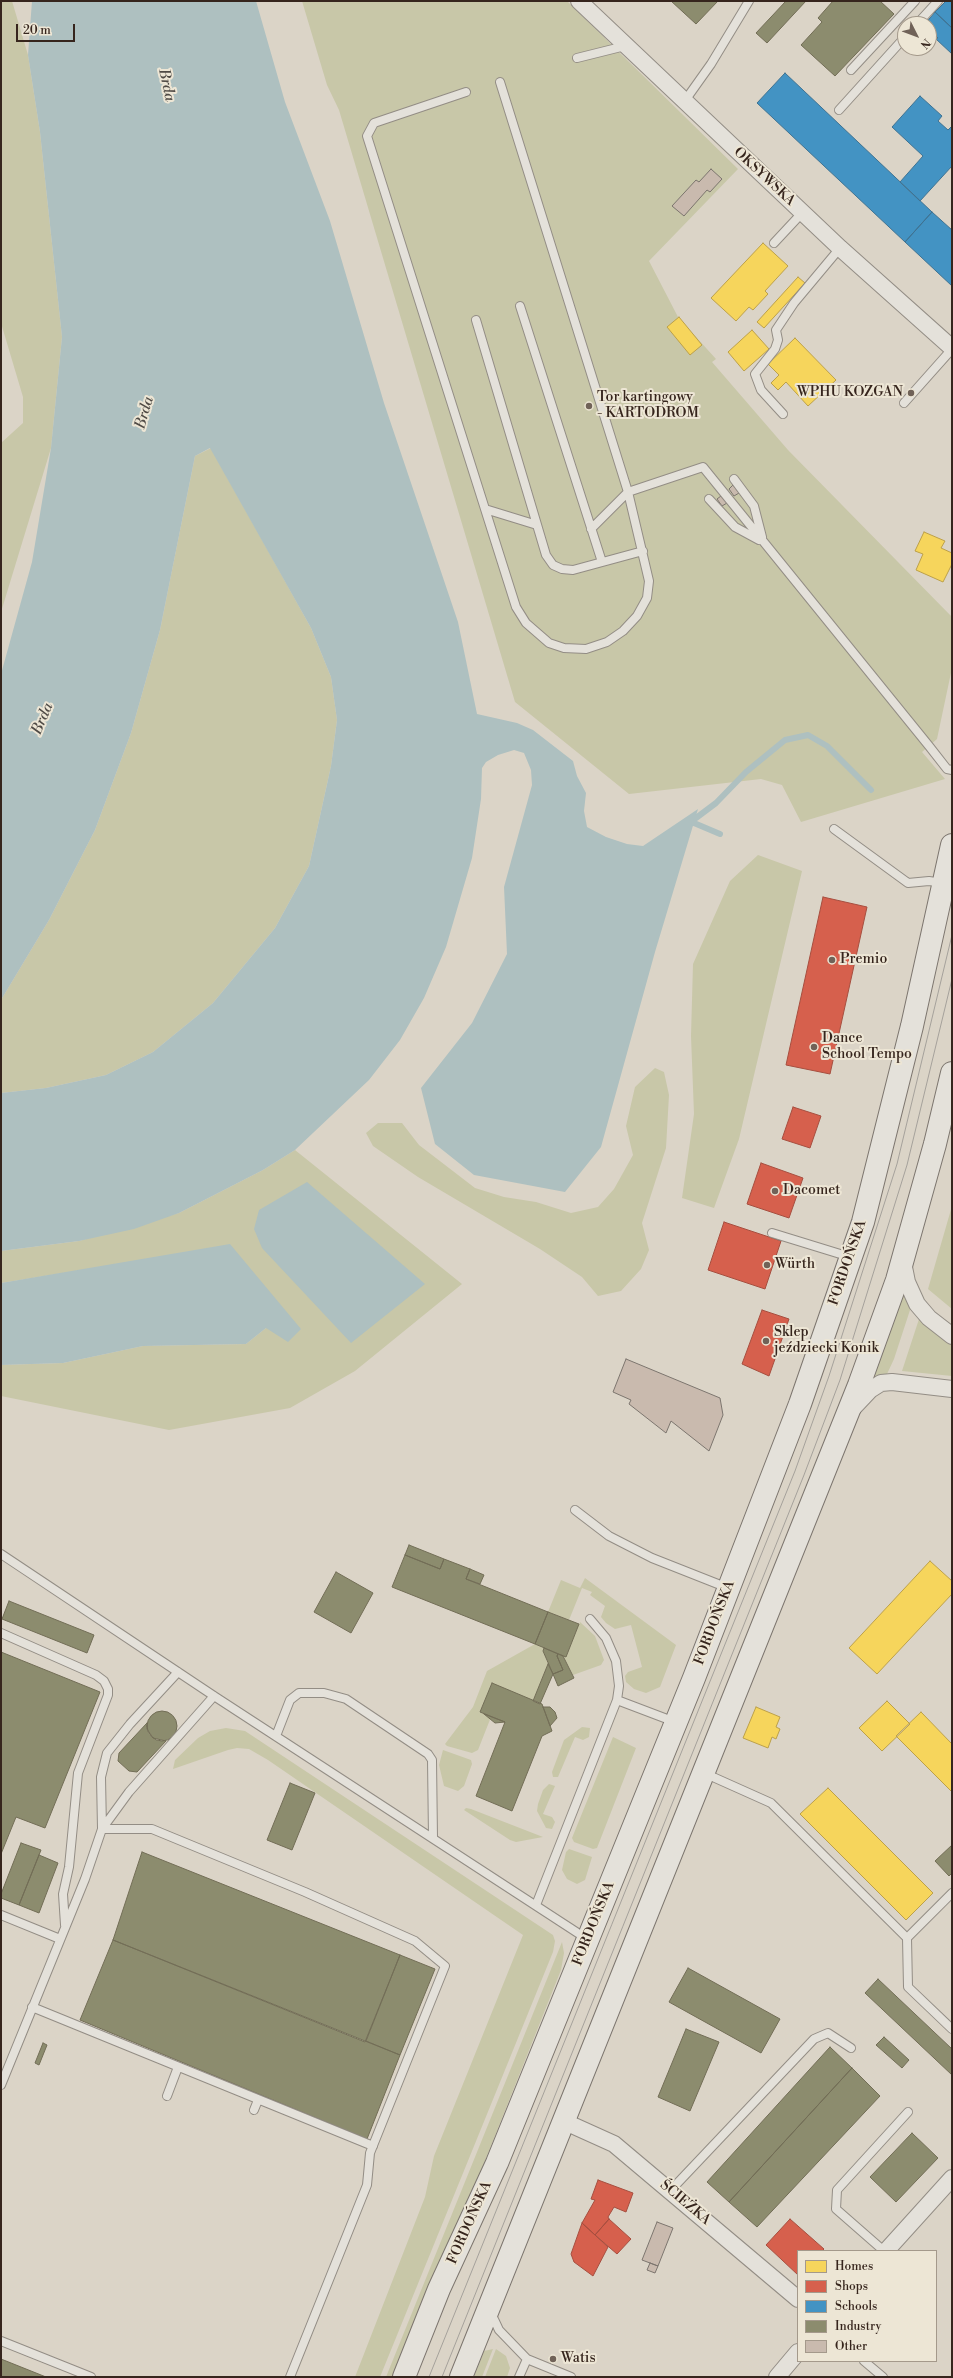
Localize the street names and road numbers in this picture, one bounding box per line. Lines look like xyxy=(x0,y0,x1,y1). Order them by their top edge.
street label: OKSYWSKA xyxy=(730,144,798,210)
street label: FORDOŃSKA xyxy=(826,1218,870,1308)
street label: FORDOŃSKA xyxy=(691,1578,739,1668)
street label: FORDOŃSKA xyxy=(570,1880,618,1968)
street label: ŚCIEŻKA xyxy=(656,2177,714,2229)
street label: FORDOŃSKA xyxy=(444,2179,496,2267)

